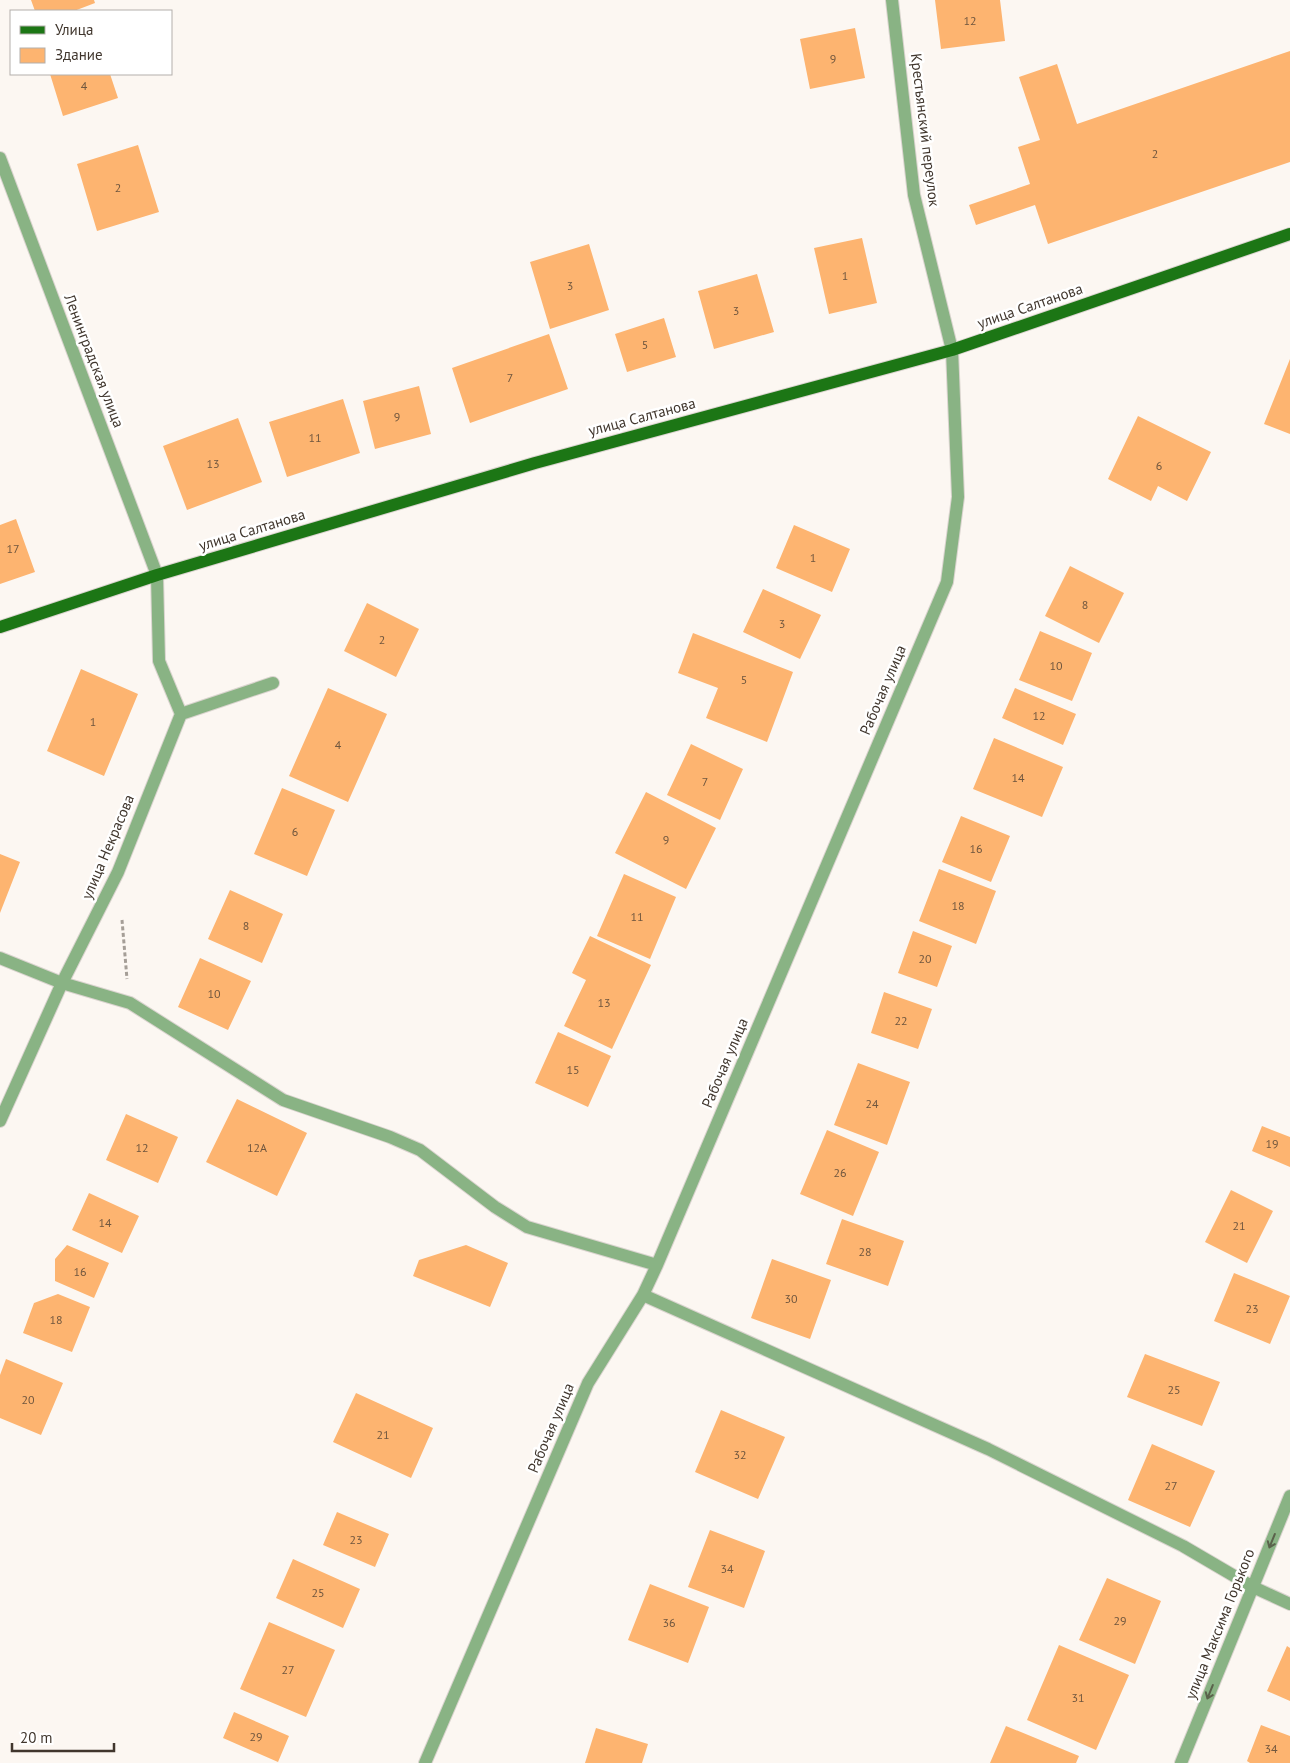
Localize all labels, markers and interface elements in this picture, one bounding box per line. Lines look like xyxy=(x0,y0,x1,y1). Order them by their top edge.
legend xyxy=(10,10,172,75)
house number: 12 xyxy=(963,13,977,28)
text: Улица xyxy=(55,20,93,39)
text: Здание xyxy=(55,45,103,64)
house number: 9 xyxy=(830,51,836,66)
street label: Крестьянский переулок xyxy=(907,52,944,209)
house number: 4 xyxy=(81,78,88,93)
house number: 2 xyxy=(1152,146,1158,161)
house number: 2 xyxy=(115,180,121,195)
house number: 1 xyxy=(842,268,848,283)
house number: 3 xyxy=(567,278,573,293)
street label: улица Салтанова xyxy=(975,279,1085,332)
street label: Ленинградская улица xyxy=(60,291,129,430)
house number: 3 xyxy=(733,303,739,318)
house number: 5 xyxy=(642,337,648,352)
house number: 7 xyxy=(507,370,513,385)
street label: улица Салтанова xyxy=(586,393,698,440)
house number: 9 xyxy=(394,409,400,424)
house number: 11 xyxy=(308,430,322,445)
house number: 13 xyxy=(206,456,220,471)
house number: 6 xyxy=(1156,458,1162,473)
street label: улица Салтанова xyxy=(196,504,307,555)
house number: 17 xyxy=(6,541,20,556)
house number: 1 xyxy=(810,550,816,565)
house number: 8 xyxy=(1082,597,1088,612)
house number: 3 xyxy=(779,616,785,631)
house number: 2 xyxy=(379,632,385,647)
street label: Рабочая улица xyxy=(855,642,910,737)
house number: 10 xyxy=(1049,658,1063,673)
house number: 5 xyxy=(741,672,747,687)
house number: 12 xyxy=(1032,708,1046,723)
house number: 1 xyxy=(90,714,96,729)
house number: 4 xyxy=(335,737,342,752)
house number: 14 xyxy=(1011,770,1025,785)
house number: 7 xyxy=(702,774,708,789)
street label: улица Некрасова xyxy=(77,792,138,902)
house number: 6 xyxy=(292,824,298,839)
house number: 9 xyxy=(663,832,669,847)
house number: 16 xyxy=(969,841,983,856)
house number: 18 xyxy=(951,898,965,913)
house number: 11 xyxy=(630,909,644,924)
house number: 8 xyxy=(243,918,249,933)
house number: 20 xyxy=(918,951,932,966)
house number: 10 xyxy=(207,986,221,1001)
house number: 13 xyxy=(597,995,611,1010)
house number: 22 xyxy=(894,1013,908,1028)
street label: Рабочая улица xyxy=(697,1015,752,1110)
house number: 15 xyxy=(566,1062,580,1077)
house number: 24 xyxy=(865,1096,879,1111)
house number: 19 xyxy=(1265,1136,1279,1151)
house number: 12 xyxy=(135,1140,149,1155)
house number: 12А xyxy=(247,1140,267,1155)
house number: 26 xyxy=(833,1165,847,1180)
house number: 14 xyxy=(98,1215,112,1230)
house number: 21 xyxy=(1232,1218,1246,1233)
house number: 28 xyxy=(858,1244,872,1259)
house number: 16 xyxy=(73,1264,87,1279)
house number: 30 xyxy=(784,1291,798,1306)
house number: 23 xyxy=(1245,1301,1259,1316)
house number: 18 xyxy=(49,1312,63,1327)
street label: Рабочая улица xyxy=(523,1380,578,1475)
house number: 25 xyxy=(1167,1382,1181,1397)
house number: 20 xyxy=(21,1392,35,1407)
house number: 21 xyxy=(376,1427,390,1442)
house number: 32 xyxy=(733,1447,747,1462)
house number: 27 xyxy=(1164,1478,1178,1493)
house number: 23 xyxy=(349,1532,363,1547)
one-way arrow xyxy=(1266,1534,1275,1549)
street label: улица Максима Горького xyxy=(1181,1546,1259,1702)
house number: 34 xyxy=(720,1561,734,1576)
house number: 25 xyxy=(311,1585,325,1600)
house number: 29 xyxy=(1113,1613,1127,1628)
house number: 36 xyxy=(662,1615,676,1630)
house number: 27 xyxy=(281,1662,295,1677)
one-way arrow xyxy=(1205,1684,1214,1699)
house number: 31 xyxy=(1071,1690,1085,1705)
scale bar xyxy=(12,1720,115,1752)
text: 20 m xyxy=(20,1728,53,1747)
house number: 29 xyxy=(249,1729,263,1744)
house number: 34 xyxy=(1264,1741,1278,1756)

